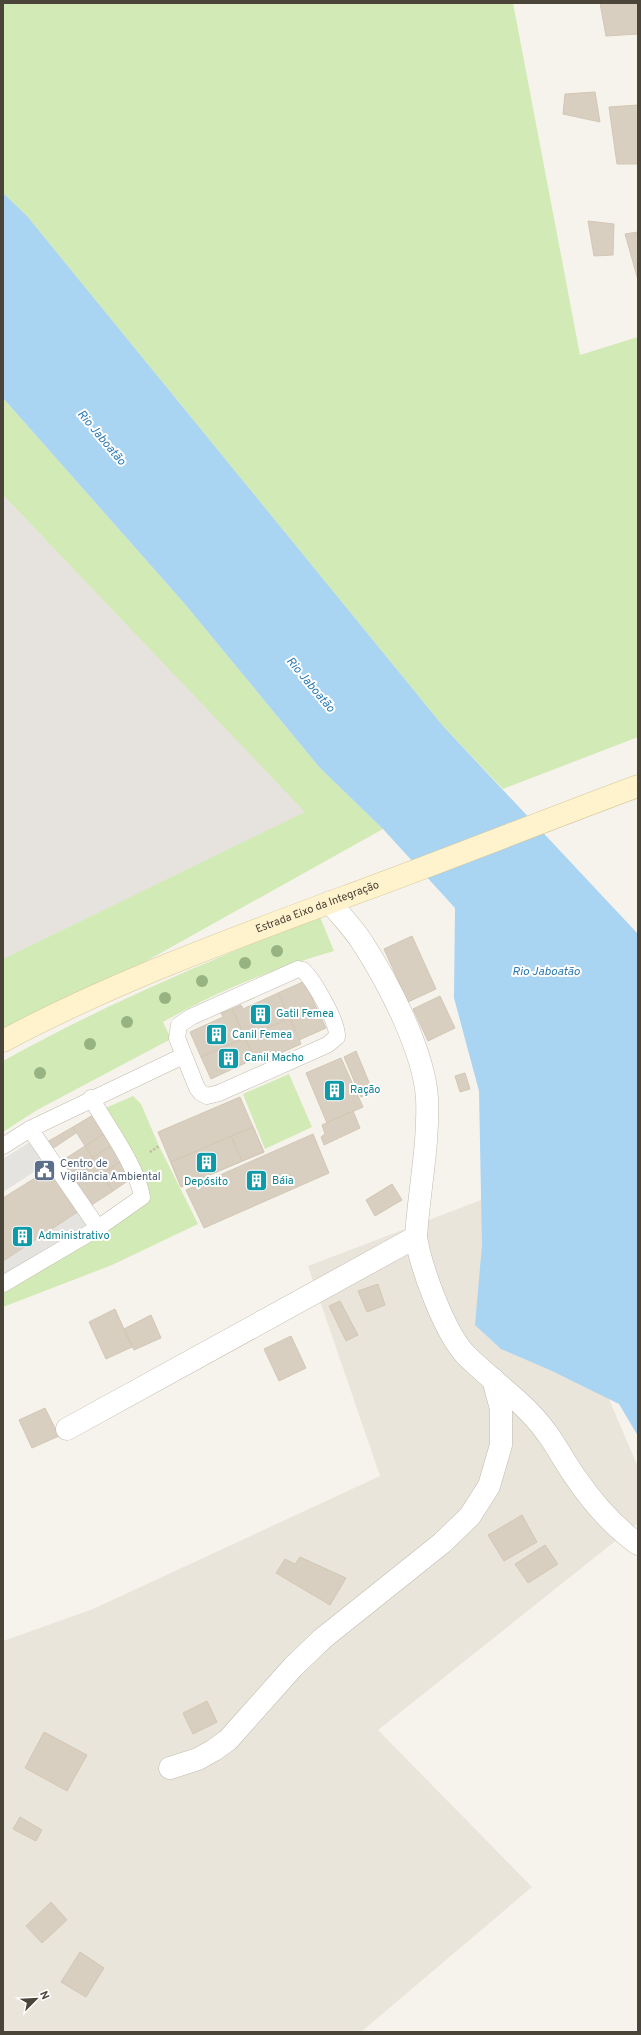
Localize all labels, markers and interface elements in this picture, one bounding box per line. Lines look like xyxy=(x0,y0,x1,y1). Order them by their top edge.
water label: Rio Jaboatão xyxy=(73,407,129,470)
water label: Rio Jaboatão xyxy=(282,654,338,717)
street label: Estrada Eixo da Integração xyxy=(254,878,381,937)
water label: Rio Jaboatão xyxy=(512,964,581,980)
building icon: Gatil Femea xyxy=(248,1001,274,1027)
place label: Gatil Femea xyxy=(276,1007,334,1021)
building icon: Canil Femea xyxy=(204,1022,230,1048)
place label: Canil Femea xyxy=(232,1028,292,1042)
building icon: Canil Macho xyxy=(215,1045,241,1071)
place label: Canil Macho xyxy=(244,1051,304,1065)
building icon: Ração xyxy=(321,1077,347,1103)
place label: Ração xyxy=(350,1083,380,1097)
building icon: Depósito xyxy=(193,1149,219,1175)
public building icon: Centro de Vigilância Ambiental xyxy=(31,1157,57,1183)
place label: Centro de Vigilância Ambiental xyxy=(60,1157,161,1184)
building icon: Báia xyxy=(244,1168,270,1194)
place label: Báia xyxy=(272,1174,294,1188)
place label: Depósito xyxy=(184,1175,228,1189)
building icon: Administrativo xyxy=(9,1223,35,1249)
place label: Administrativo xyxy=(38,1229,110,1243)
north arrow xyxy=(16,1979,56,2019)
text: N xyxy=(36,1989,52,2002)

